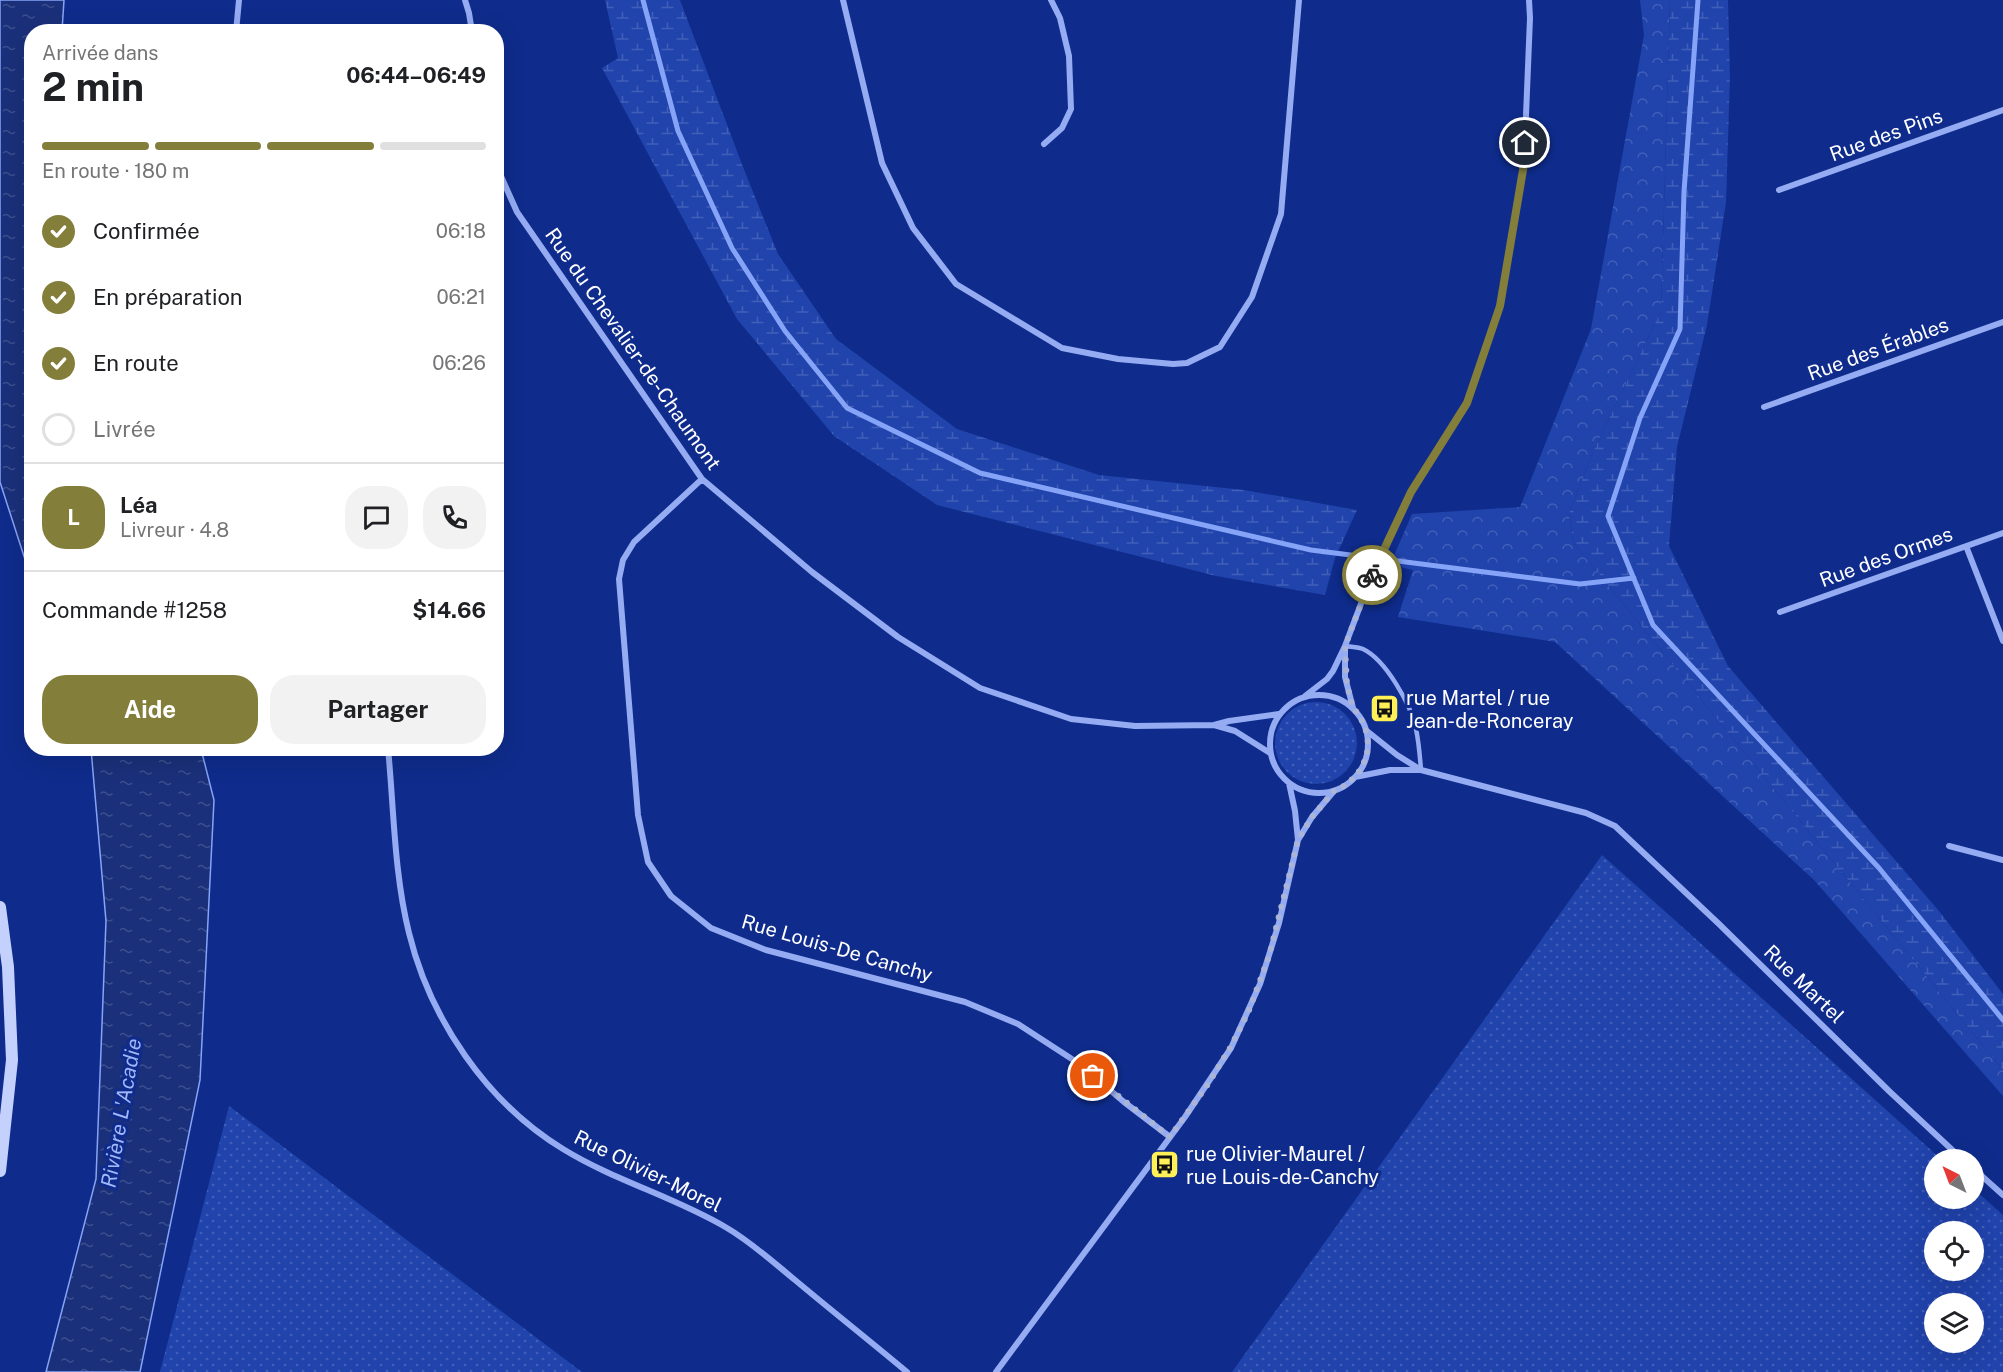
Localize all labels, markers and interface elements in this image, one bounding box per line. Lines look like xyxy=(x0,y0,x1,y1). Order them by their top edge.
text: Arrivée dans xyxy=(42,41,158,65)
text: 06:44–06:49 xyxy=(346,62,486,88)
text: 2 min xyxy=(42,64,144,110)
street label: Rue des Pins xyxy=(1826,104,1946,166)
pin xyxy=(1499,117,1550,168)
icon: home xyxy=(1508,126,1541,159)
text: En route · 180 m xyxy=(42,159,189,183)
icon: check xyxy=(42,215,75,248)
text: Confirmée xyxy=(93,218,200,244)
text: 06:18 xyxy=(436,219,486,243)
street label: Rue du Chevalier-de-Chaumont xyxy=(540,223,726,475)
icon: check xyxy=(42,281,75,314)
text: En préparation xyxy=(93,284,243,310)
text: 06:21 xyxy=(436,285,486,309)
street label: Rue des Érables xyxy=(1804,311,1952,386)
icon: check xyxy=(42,347,75,380)
text: En route xyxy=(93,350,179,376)
text: 06:26 xyxy=(432,351,486,375)
text: Livrée xyxy=(93,416,156,442)
button: chat xyxy=(345,486,408,549)
button: phone xyxy=(423,486,486,549)
text: Léa xyxy=(120,492,158,518)
text: L xyxy=(67,504,80,530)
text: Livreur · 4.8 xyxy=(120,518,229,542)
street label: Rue des Ormes xyxy=(1816,522,1956,592)
courier xyxy=(1342,545,1402,605)
icon: bike xyxy=(1356,559,1389,592)
text: Commande #1258 xyxy=(42,597,227,623)
text: $14.66 xyxy=(412,597,486,623)
button: Aide xyxy=(42,675,258,744)
button: Partager xyxy=(270,675,486,744)
place label: rue Martel / rue Jean-de-Ronceray xyxy=(1406,686,1574,733)
bus stop icon: rue Martel / rue Jean-de-Ronceray xyxy=(1369,693,1401,725)
street label: Rue Louis-De Canchy xyxy=(739,909,935,987)
street label: Rue Martel xyxy=(1759,940,1849,1028)
water label: Rivière L'Acadie xyxy=(96,1036,146,1190)
pin xyxy=(1067,1050,1118,1101)
icon: bag xyxy=(1076,1059,1109,1092)
street label: Rue Olivier-Morel xyxy=(570,1125,726,1217)
place label: rue Olivier-Maurel / rue Louis-de-Canchy xyxy=(1186,1142,1379,1189)
bus stop icon: rue Olivier-Maurel / rue Louis-de-Canchy xyxy=(1149,1149,1181,1181)
north arrow xyxy=(1924,1149,1984,1209)
map controls xyxy=(1924,1149,1984,1353)
button: locate xyxy=(1924,1221,1984,1281)
button: layers xyxy=(1924,1293,1984,1353)

